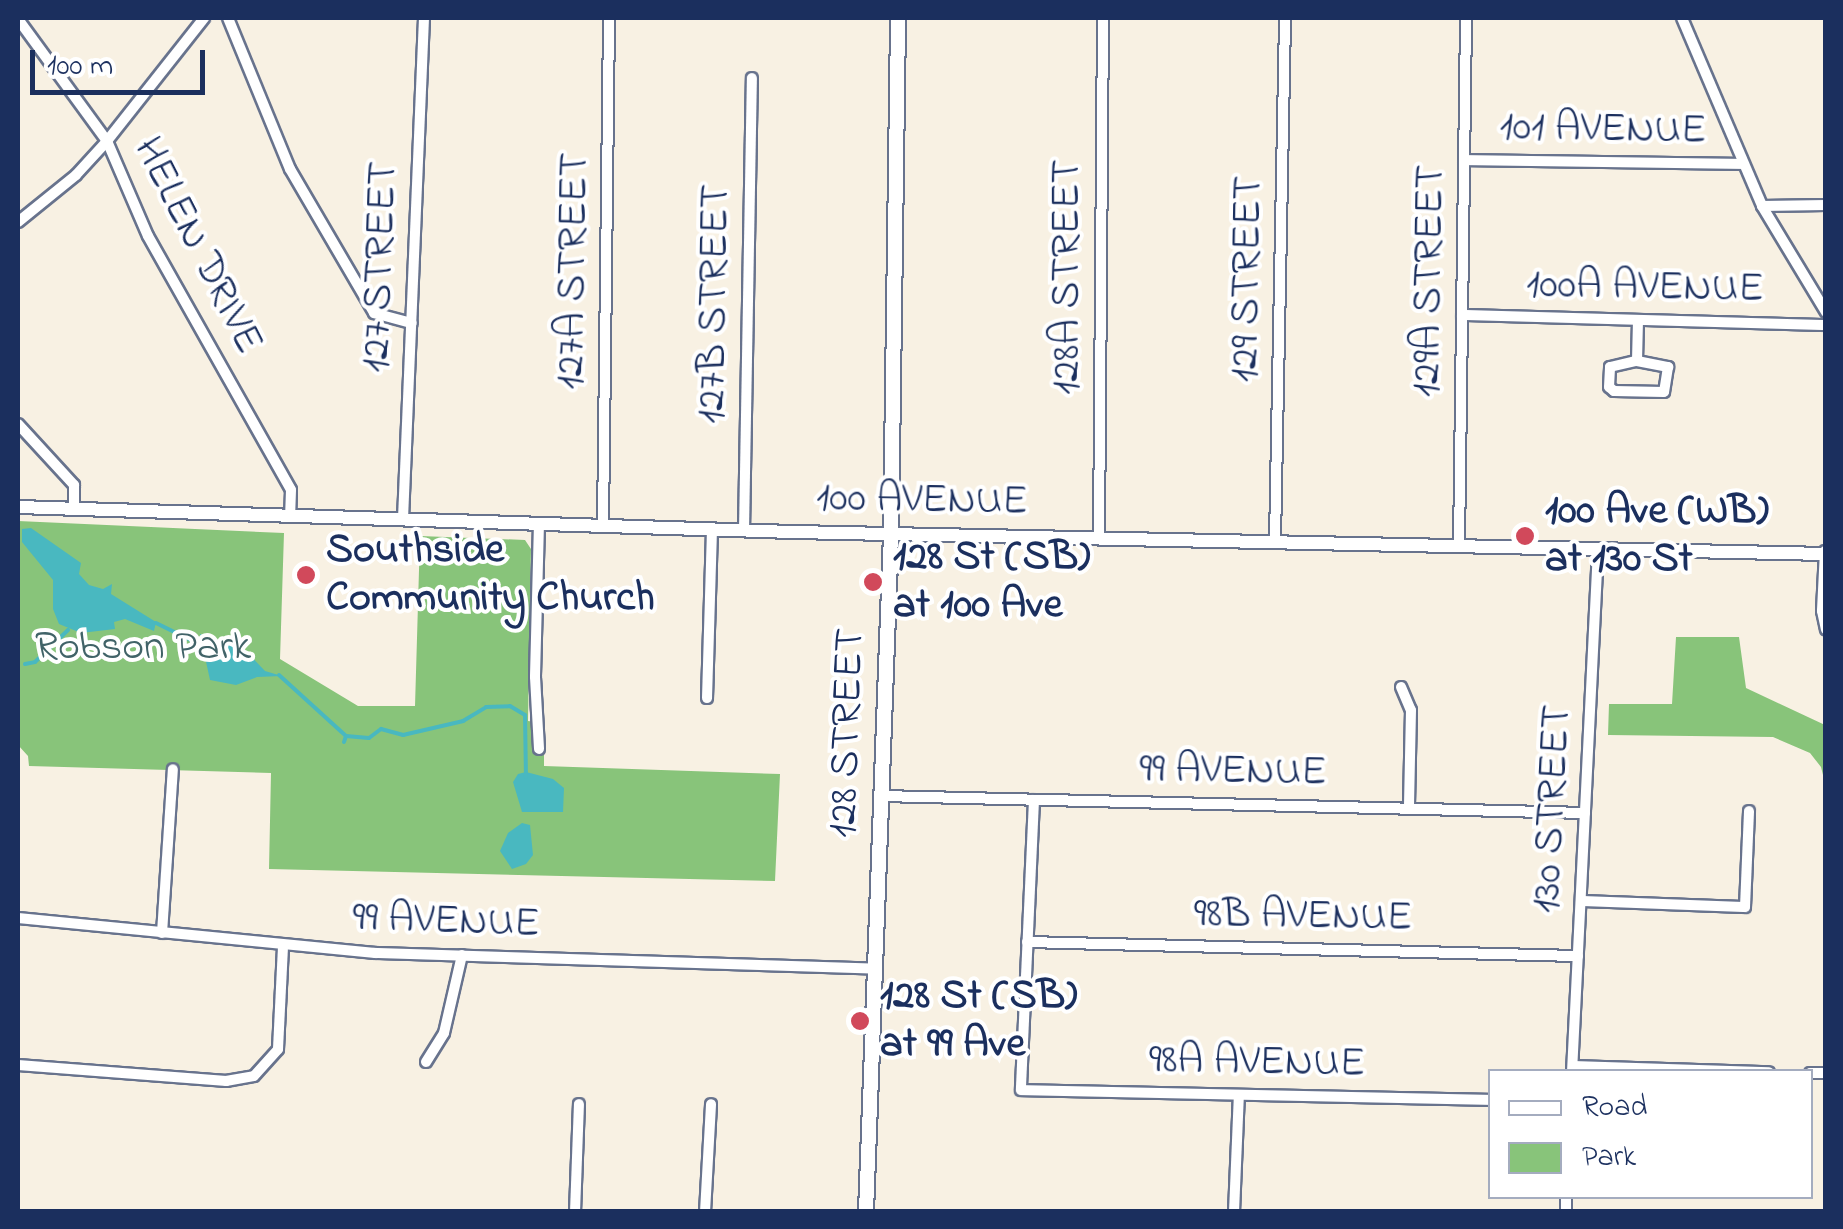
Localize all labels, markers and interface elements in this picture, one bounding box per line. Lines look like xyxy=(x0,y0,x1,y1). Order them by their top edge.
scale bar xyxy=(35,30,210,92)
text: 100 m xyxy=(47,45,113,89)
street label: 101 AVENUE xyxy=(1499,103,1707,157)
street label: HELEN DRIVE xyxy=(121,129,273,363)
street label: 127A STREET xyxy=(547,152,601,390)
street label: 128A STREET xyxy=(1043,159,1093,395)
street label: 127 STREET xyxy=(352,161,410,373)
street label: 129A STREET xyxy=(1403,164,1457,398)
street label: 129 STREET xyxy=(1221,175,1275,383)
street label: 127B STREET xyxy=(688,184,742,424)
street label: 100A AVENUE xyxy=(1526,261,1764,315)
street label: 100 AVENUE xyxy=(816,474,1028,528)
place label: 100 Ave (WB) at 130 St xyxy=(1545,487,1769,586)
marker: 100 Ave (WB) at 130 St xyxy=(1514,525,1536,547)
place label: Southside Community Church xyxy=(326,526,655,624)
place label: 128 St (SB) at 100 Ave xyxy=(893,533,1090,632)
marker: Southside Community Church xyxy=(295,564,317,586)
marker: 128 St (SB) at 100 Ave xyxy=(862,571,884,593)
park label: Robson Park xyxy=(35,623,251,673)
street label: 128 STREET xyxy=(819,627,877,839)
street label: 130 STREET xyxy=(1522,704,1584,914)
street label: 99 AVENUE xyxy=(1139,745,1327,799)
street label: 98B AVENUE xyxy=(1193,890,1413,944)
street label: 99 AVENUE xyxy=(352,894,540,950)
place label: 128 St (SB) at 99 Ave xyxy=(880,972,1077,1070)
marker: 128 St (SB) at 99 Ave xyxy=(849,1010,871,1032)
street label: 98A AVENUE xyxy=(1148,1036,1366,1090)
legend xyxy=(1488,1069,1813,1199)
text: Road xyxy=(1582,1086,1647,1130)
text: Park xyxy=(1582,1136,1636,1180)

